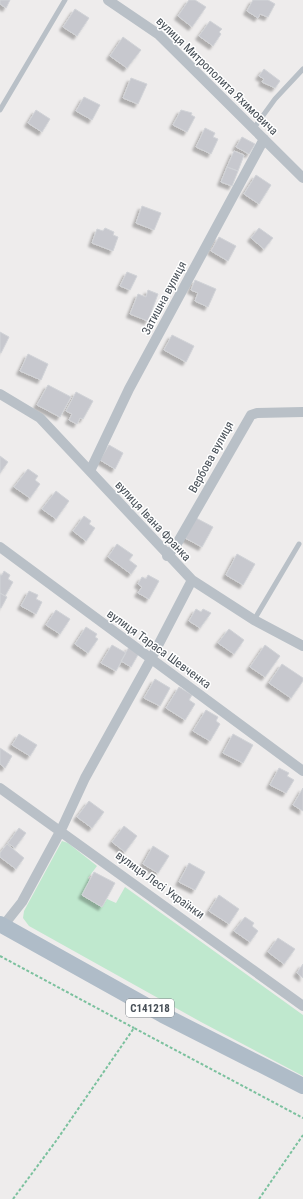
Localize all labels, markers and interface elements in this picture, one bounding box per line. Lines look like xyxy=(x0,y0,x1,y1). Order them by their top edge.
street label: вулиця Митрополита Яхимовича xyxy=(153,14,281,138)
street label: Затишна вулиця xyxy=(139,259,189,337)
street label: Вербова вулиця xyxy=(186,419,236,495)
street label: вулиця Івана Франка xyxy=(112,478,194,564)
street label: вулиця Тараса Шевченка xyxy=(104,607,214,692)
street label: вулиця Лесі Українки xyxy=(113,848,207,922)
road number: С141218 xyxy=(126,999,174,1017)

